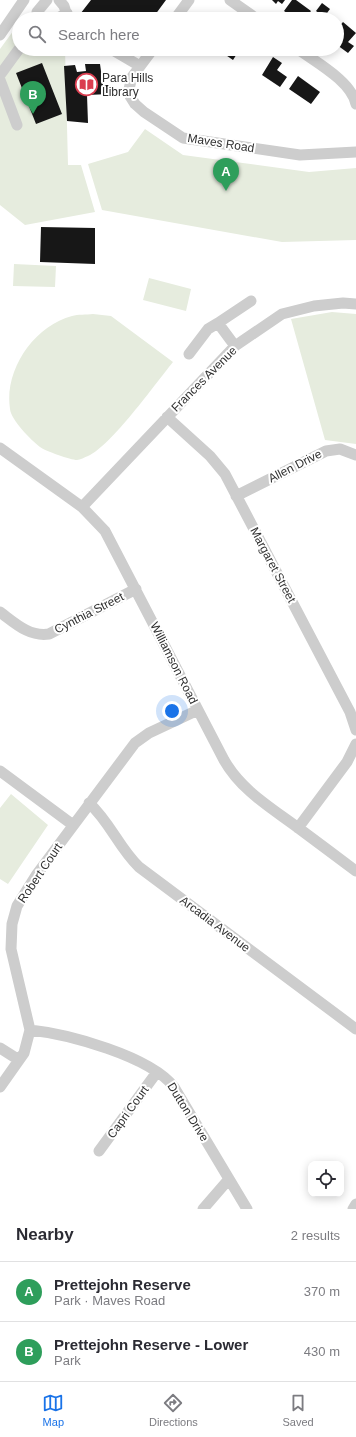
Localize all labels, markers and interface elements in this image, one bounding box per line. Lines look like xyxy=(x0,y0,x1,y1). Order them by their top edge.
search box xyxy=(12,12,344,56)
icon: search xyxy=(26,23,48,45)
text: Search here xyxy=(58,26,140,43)
place label: Para Hills Library xyxy=(102,71,153,99)
library icon: Para Hills Library xyxy=(73,72,99,98)
pin: B xyxy=(20,81,46,114)
street label: Maves Road xyxy=(187,131,255,155)
pin: A xyxy=(213,158,239,191)
street label: Frances Avenue xyxy=(168,343,240,415)
street label: Allen Drive xyxy=(266,446,324,485)
street label: Margaret Street xyxy=(247,525,299,606)
street label: Cynthia Street xyxy=(52,589,127,636)
street label: Williamson Road xyxy=(147,620,201,706)
your location xyxy=(162,701,182,721)
street label: Robert Court xyxy=(15,840,65,905)
street label: Arcadia Avenue xyxy=(177,893,253,955)
street label: Dutton Drive xyxy=(164,1080,212,1144)
street label: Capri Court xyxy=(104,1083,152,1141)
map controls xyxy=(308,1161,344,1197)
button: locate xyxy=(308,1161,344,1197)
text: Nearby xyxy=(16,1225,74,1244)
text: 2 results xyxy=(291,1228,340,1243)
text: Prettejohn Reserve xyxy=(54,1276,191,1293)
text: A xyxy=(24,1284,34,1299)
text: 370 m xyxy=(304,1284,340,1299)
text: Park · Maves Road xyxy=(54,1293,165,1308)
text: Prettejohn Reserve - Lower xyxy=(54,1336,248,1353)
text: B xyxy=(24,1344,34,1359)
text: 430 m xyxy=(304,1344,340,1359)
text: Park xyxy=(54,1353,81,1368)
tab: Map xyxy=(42,1392,64,1428)
tab: Directions xyxy=(149,1392,198,1428)
tab: Saved xyxy=(282,1392,314,1428)

